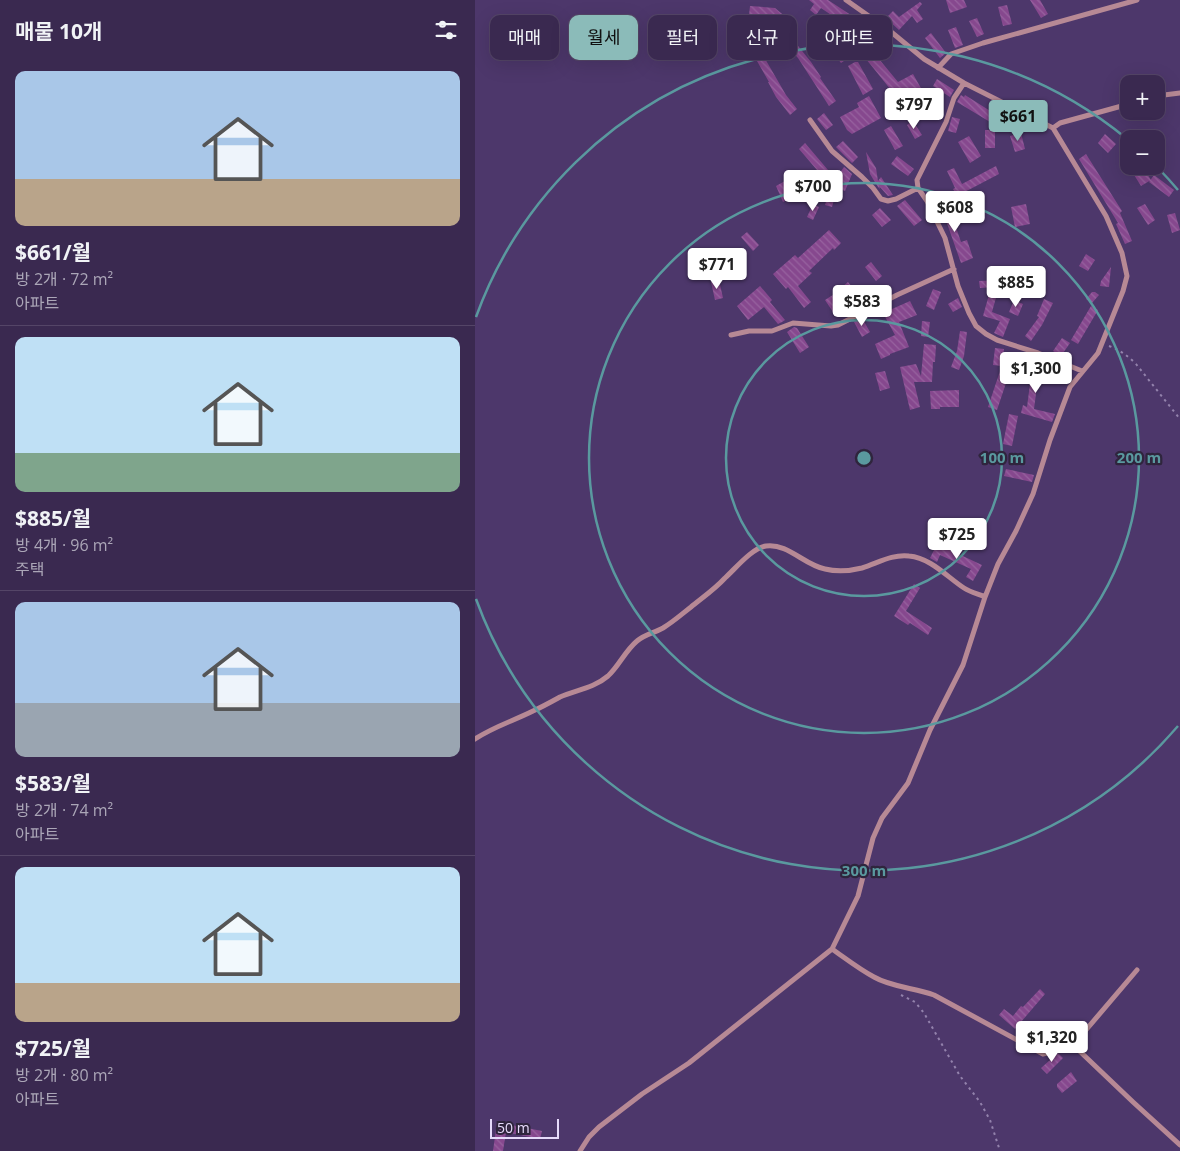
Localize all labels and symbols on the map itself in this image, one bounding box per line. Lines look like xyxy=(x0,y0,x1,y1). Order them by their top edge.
pin: $797 xyxy=(884,88,944,130)
pin: $661 xyxy=(988,100,1048,142)
pin: $700 xyxy=(783,170,843,212)
pin: $608 xyxy=(925,190,985,233)
pin: $771 xyxy=(687,248,747,290)
pin: $885 xyxy=(986,266,1046,308)
pin: $583 xyxy=(832,284,892,327)
pin: $1,300 xyxy=(995,352,1077,394)
text: 100 m xyxy=(980,447,1024,467)
text: 200 m xyxy=(1117,447,1161,467)
centre of rings xyxy=(855,449,873,467)
pin: $725 xyxy=(927,518,987,560)
text: 300 m xyxy=(842,860,886,880)
pin: $1,320 xyxy=(1011,1020,1093,1063)
scale bar xyxy=(490,1116,559,1139)

